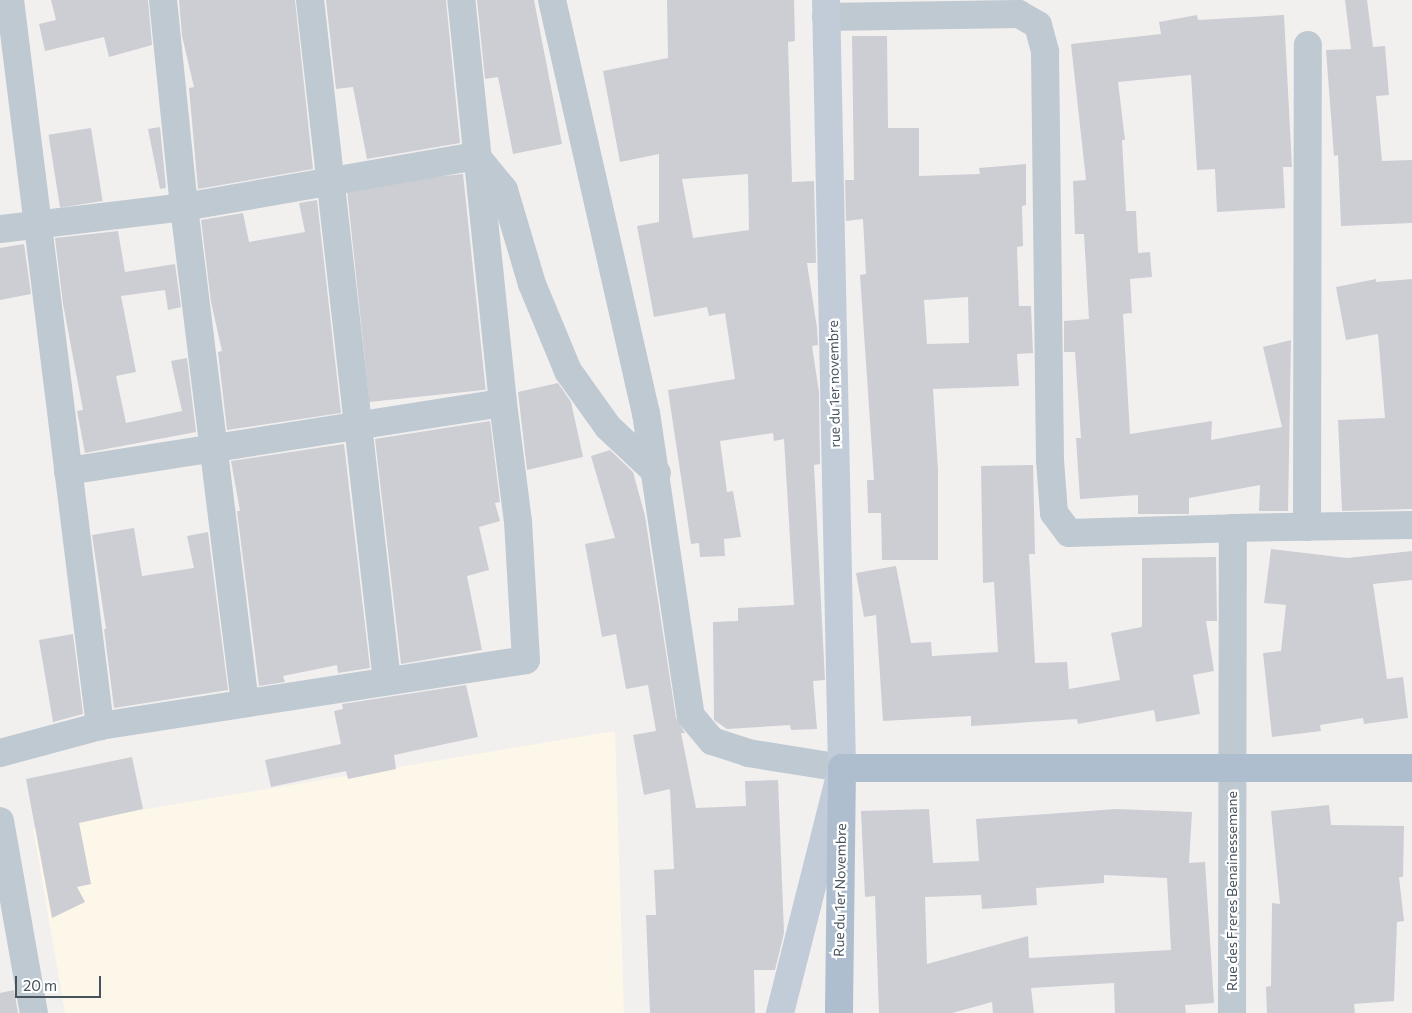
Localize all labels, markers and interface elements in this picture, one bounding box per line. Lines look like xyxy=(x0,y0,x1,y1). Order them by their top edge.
street label: rue du 1er novembre xyxy=(824,320,844,448)
street label: Rue des Freres Benainessemane xyxy=(1224,791,1240,991)
street label: Rue du 1er Novembre xyxy=(830,823,850,957)
scale bar xyxy=(18,966,104,998)
text: 20 m xyxy=(23,976,57,994)

